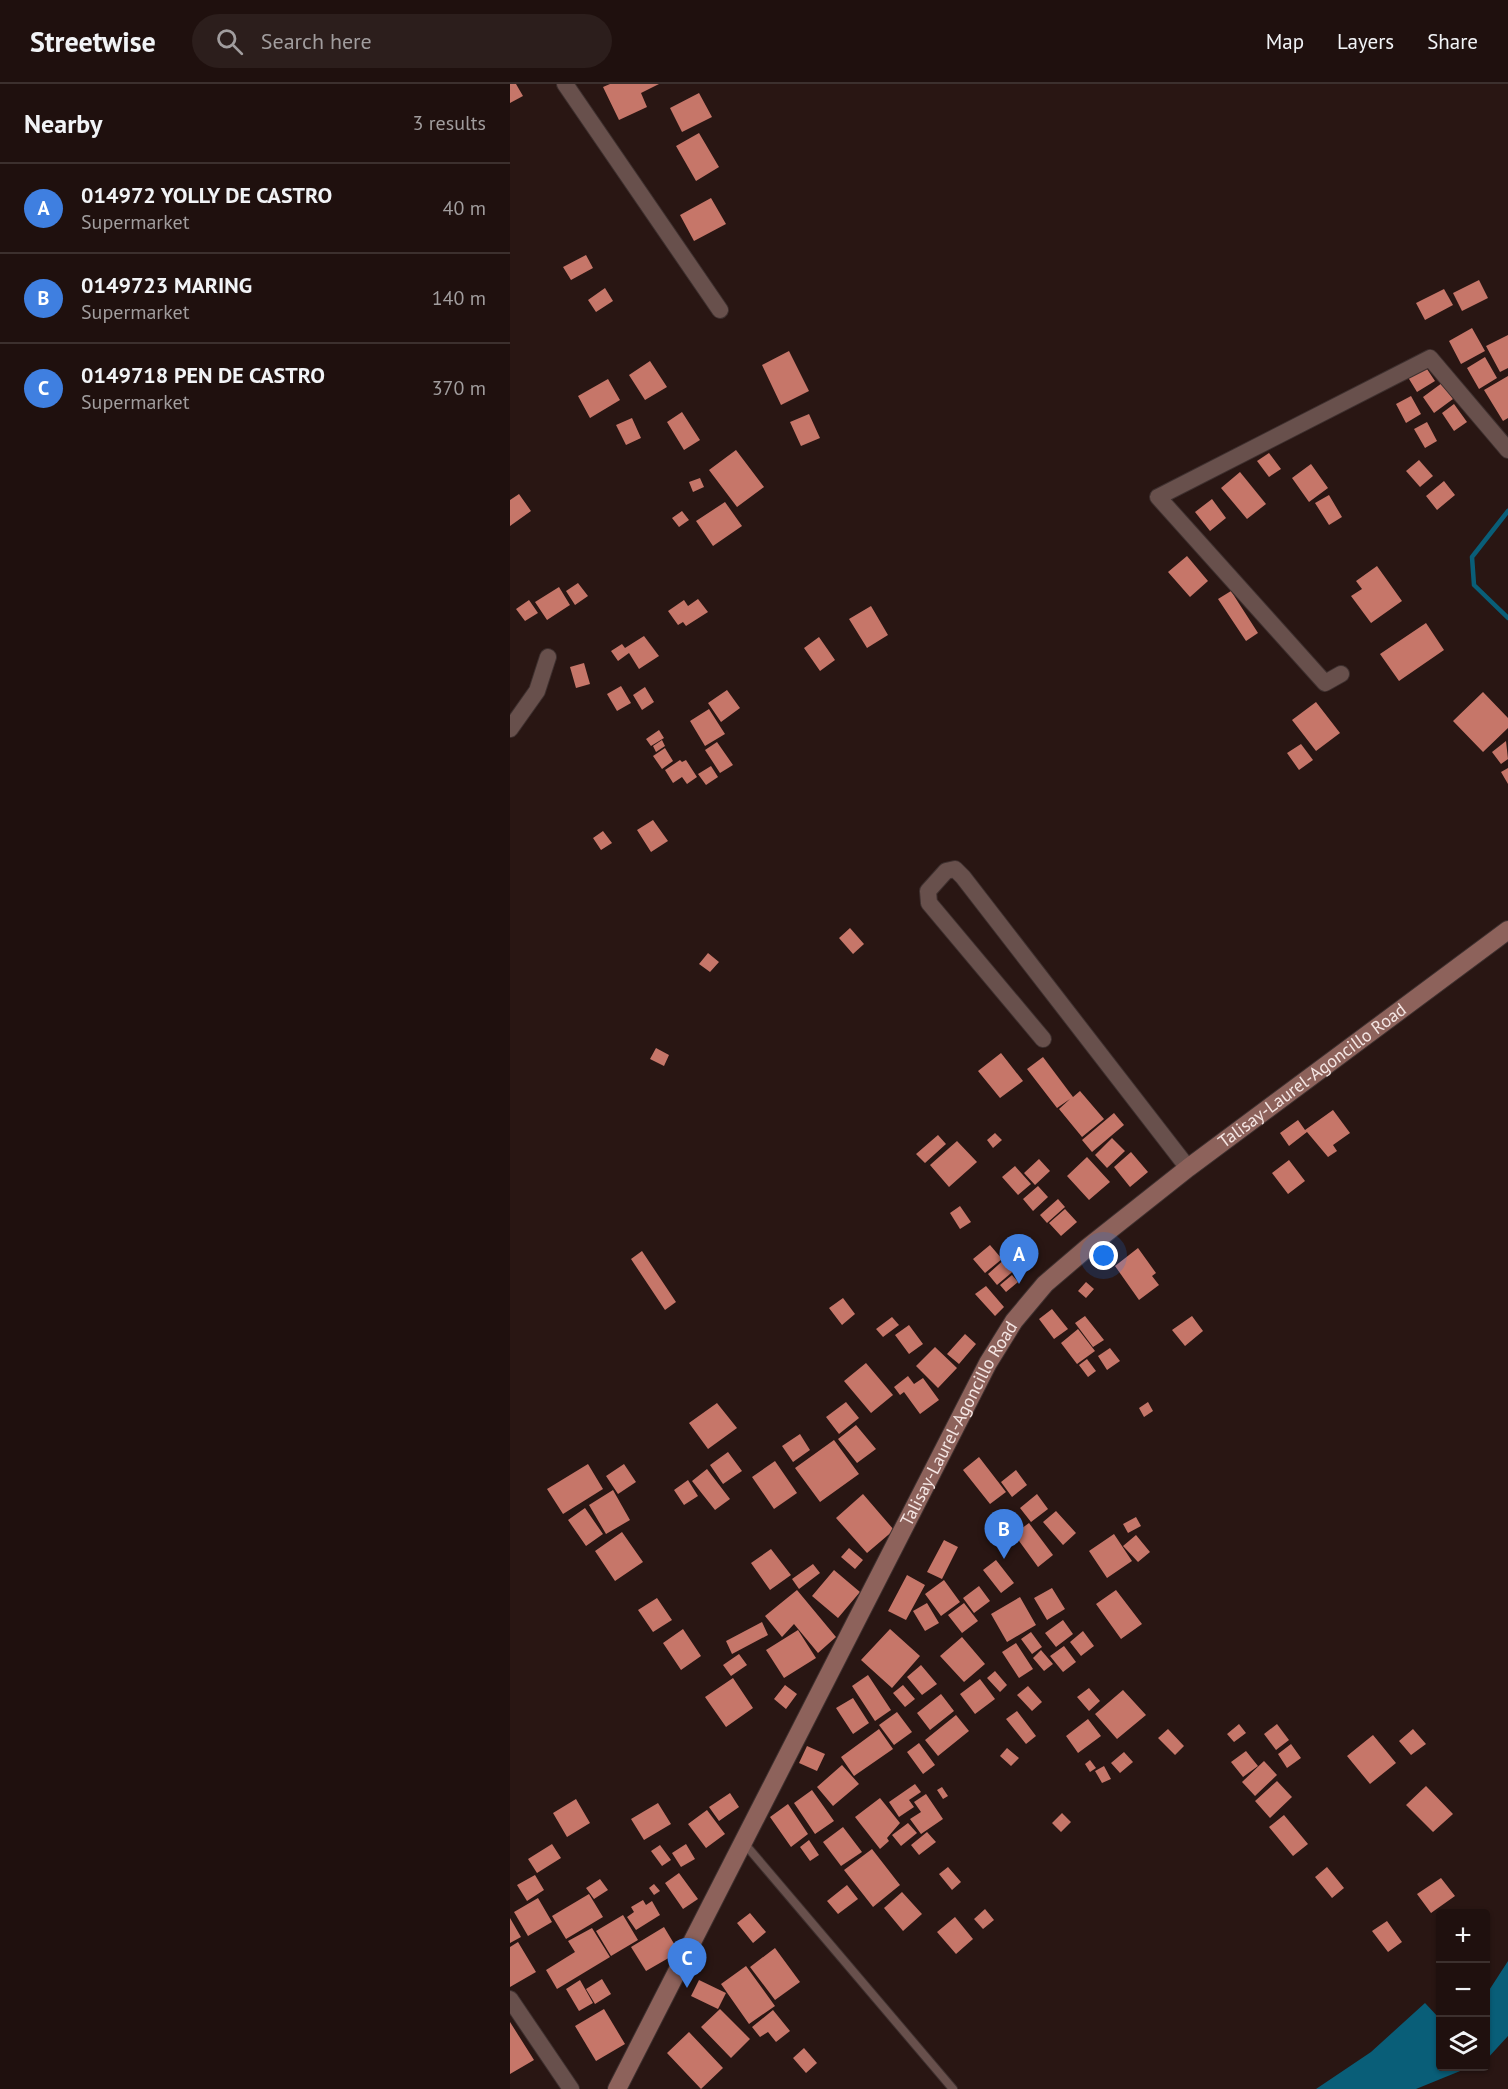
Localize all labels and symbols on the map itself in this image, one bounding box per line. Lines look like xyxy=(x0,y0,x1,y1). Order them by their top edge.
street label: Talisay-Laurel-Agoncillo Road xyxy=(1213,998,1411,1153)
pin: A xyxy=(1000,1234,1038,1284)
your location xyxy=(1089,1241,1118,1270)
street label: Talisay-Laurel-Agoncillo Road xyxy=(895,1317,1022,1530)
pin: B xyxy=(984,1510,1024,1559)
pin: C xyxy=(668,1938,706,1988)

